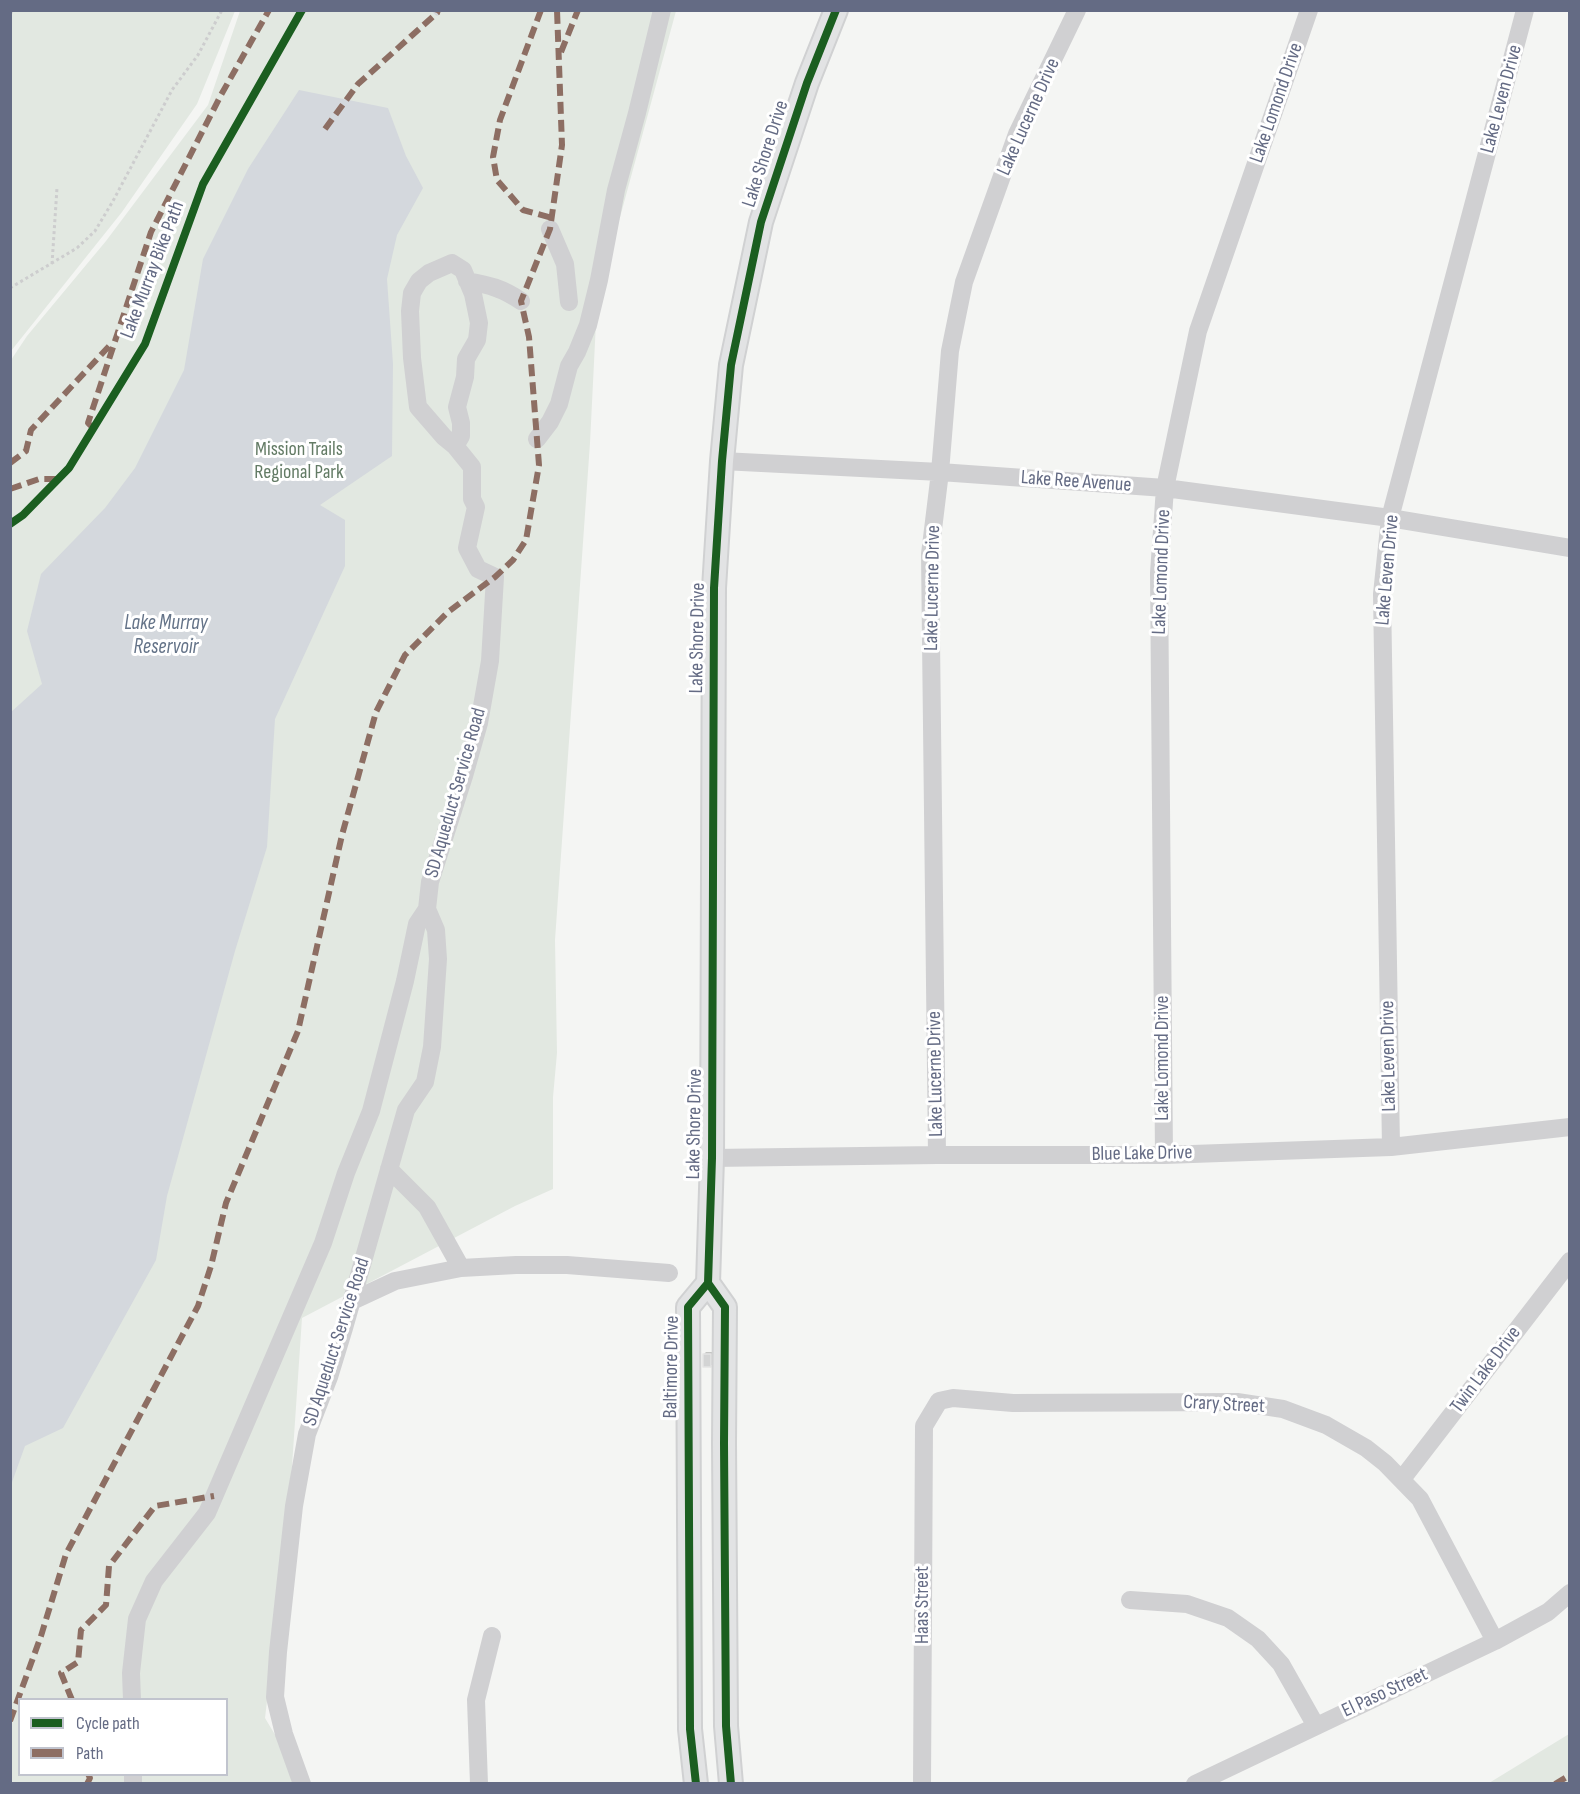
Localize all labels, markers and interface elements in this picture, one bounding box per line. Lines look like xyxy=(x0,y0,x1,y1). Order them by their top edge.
street label: Lake Lomond Drive xyxy=(1245,40,1309,166)
street label: Lake Leven Drive xyxy=(1476,42,1528,156)
street label: Lake Lucerne Drive xyxy=(992,55,1066,179)
street label: Lake Shore Drive xyxy=(737,98,795,210)
street label: Lake Murray Bike Path xyxy=(116,198,190,342)
park label: Mission Trails Regional Park xyxy=(254,438,344,485)
street label: Lake Ree Avenue xyxy=(1020,466,1132,498)
street label: Lake Lomond Drive xyxy=(1148,509,1176,635)
street label: Lake Leven Drive xyxy=(1371,514,1405,626)
street label: Lake Lucerne Drive xyxy=(920,525,946,651)
street label: Lake Shore Drive xyxy=(685,582,711,694)
water label: Lake Murray Reservoir xyxy=(124,611,208,661)
street label: SD Aqueduct Service Road xyxy=(420,705,492,881)
street label: Lake Lomond Drive xyxy=(1151,995,1175,1121)
street label: Lake Leven Drive xyxy=(1376,1000,1402,1112)
street label: Lake Lucerne Drive xyxy=(923,1011,949,1137)
street label: Lake Shore Drive xyxy=(682,1068,708,1180)
street label: Blue Lake Drive xyxy=(1091,1141,1193,1167)
street label: SD Aqueduct Service Road xyxy=(298,1255,376,1429)
street label: Baltimore Drive xyxy=(659,1315,685,1419)
street label: Twin Lake Drive xyxy=(1446,1322,1526,1418)
street label: Crary Street xyxy=(1183,1391,1265,1419)
street label: Haas Street xyxy=(911,1566,935,1644)
street label: El Paso Street xyxy=(1338,1663,1432,1723)
legend xyxy=(18,1698,228,1776)
text: Cycle path xyxy=(76,1713,140,1734)
text: Path xyxy=(76,1743,104,1764)

